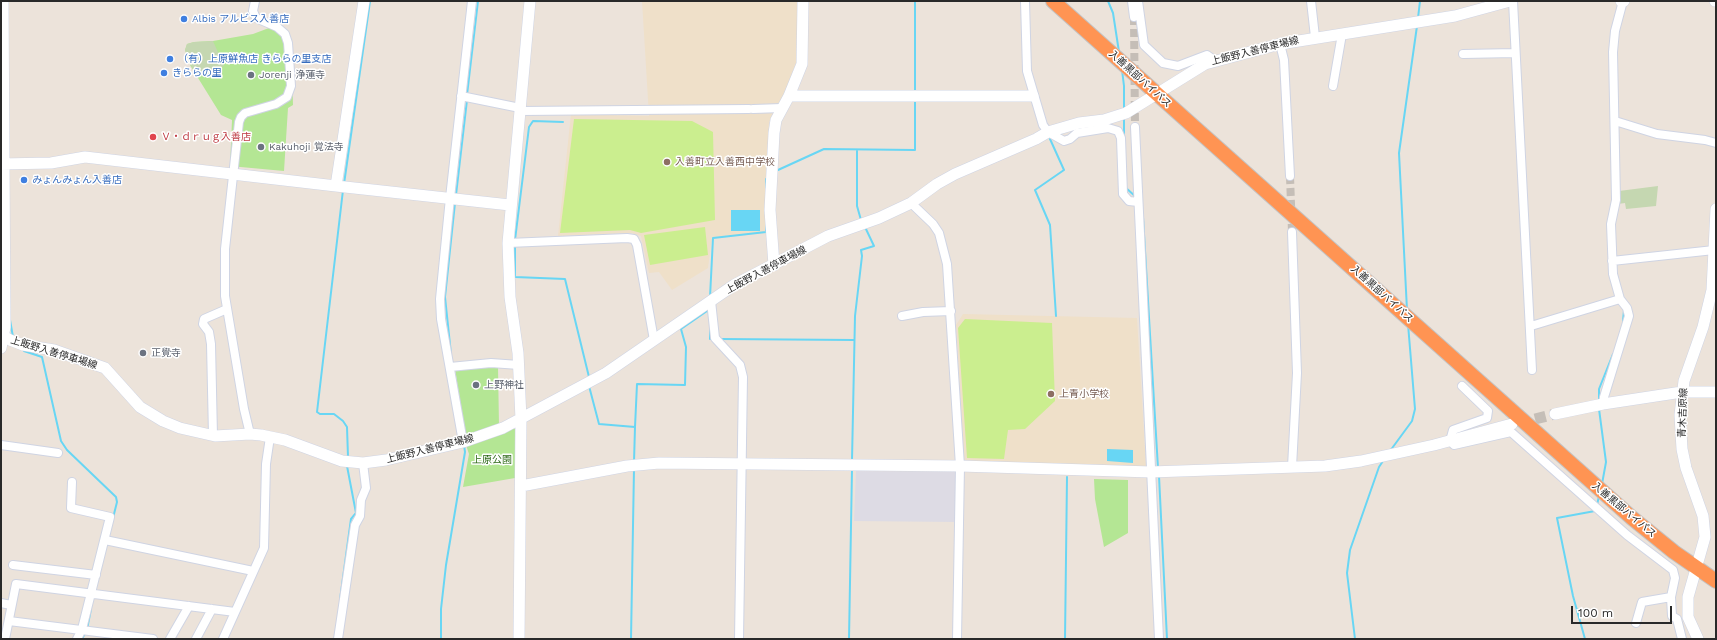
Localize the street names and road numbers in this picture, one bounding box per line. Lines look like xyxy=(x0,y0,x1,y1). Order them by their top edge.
street label: 上飯野入善停車場線 xyxy=(1210,34,1300,68)
street label: 入善黒部バイパス xyxy=(1106,48,1174,110)
street label: 上飯野入善停車場線 xyxy=(723,244,809,296)
street label: 入善黒部バイパス xyxy=(1348,263,1416,325)
street label: 上飯野入善停車場線 xyxy=(9,334,99,372)
street label: 青木吉原線 xyxy=(1676,388,1690,438)
street label: 上飯野入善停車場線 xyxy=(385,432,475,466)
street label: 入善黒部バイパス xyxy=(1590,480,1658,540)

